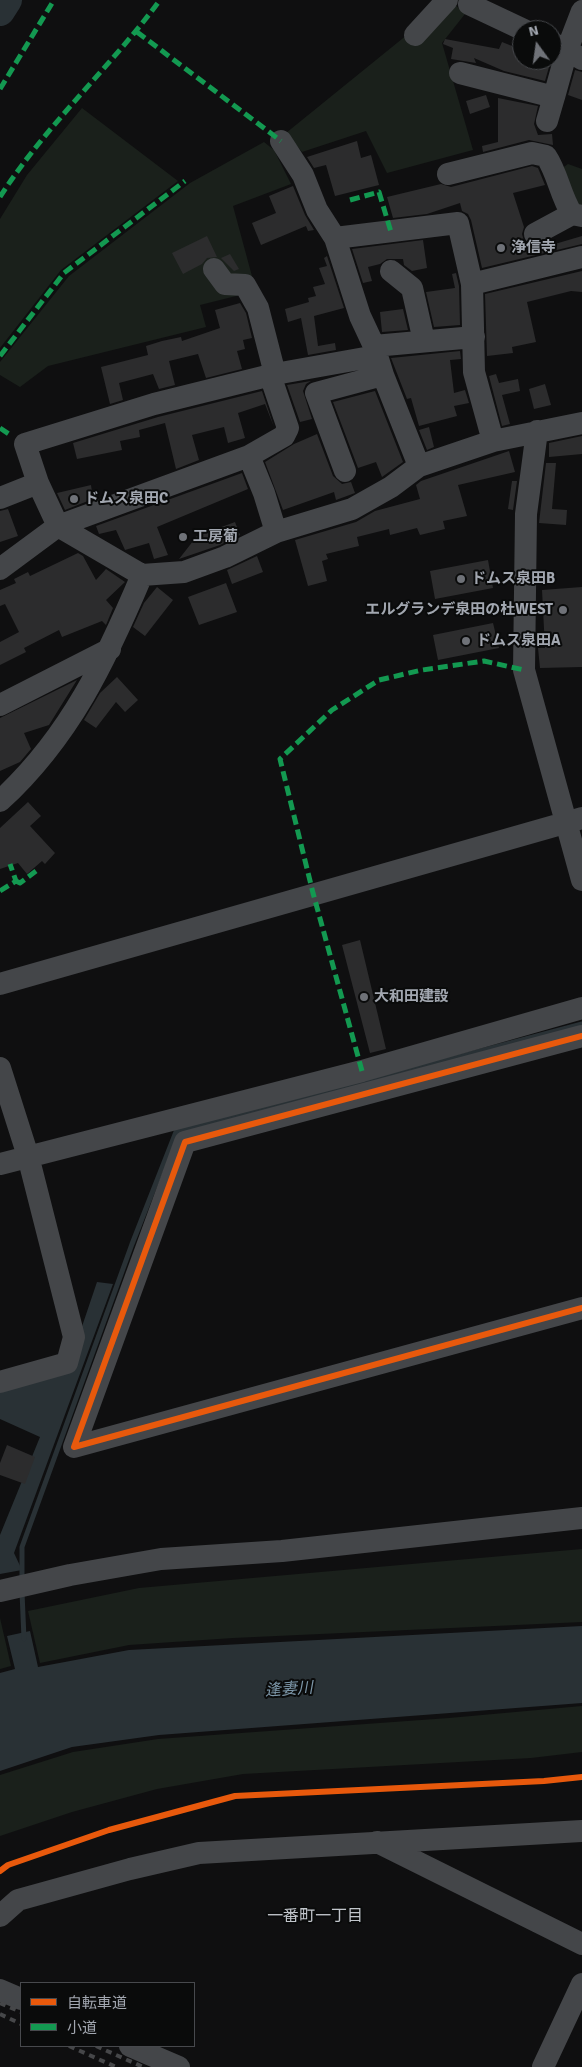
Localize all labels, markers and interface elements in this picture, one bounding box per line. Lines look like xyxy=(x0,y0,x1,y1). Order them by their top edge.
north arrow xyxy=(512,20,562,70)
text: N xyxy=(527,22,540,40)
place label: 浄信寺 xyxy=(511,239,556,257)
marker: 浄信寺 xyxy=(495,242,507,254)
place label: ドムス泉田C xyxy=(84,490,168,508)
marker: ドムス泉田C xyxy=(68,493,80,505)
place label: 工房葡 xyxy=(193,528,238,546)
marker: 工房葡 xyxy=(177,531,189,543)
place label: ドムス泉田B xyxy=(471,570,555,588)
marker: ドムス泉田B xyxy=(455,573,467,585)
place label: エルグランデ泉田の杜WEST xyxy=(365,601,553,619)
marker: エルグランデ泉田の杜WEST xyxy=(557,604,569,616)
place label: ドムス泉田A xyxy=(476,632,561,650)
marker: ドムス泉田A xyxy=(460,635,472,647)
place label: 大和田建設 xyxy=(374,988,449,1006)
marker: 大和田建設 xyxy=(358,991,370,1003)
water label: 逢妻川 xyxy=(264,1679,314,1701)
district label: 一番町一丁目 xyxy=(267,1907,363,1927)
legend xyxy=(20,1982,195,2047)
text: 自転車道 xyxy=(67,1994,127,2012)
text: 小道 xyxy=(67,2019,97,2037)

